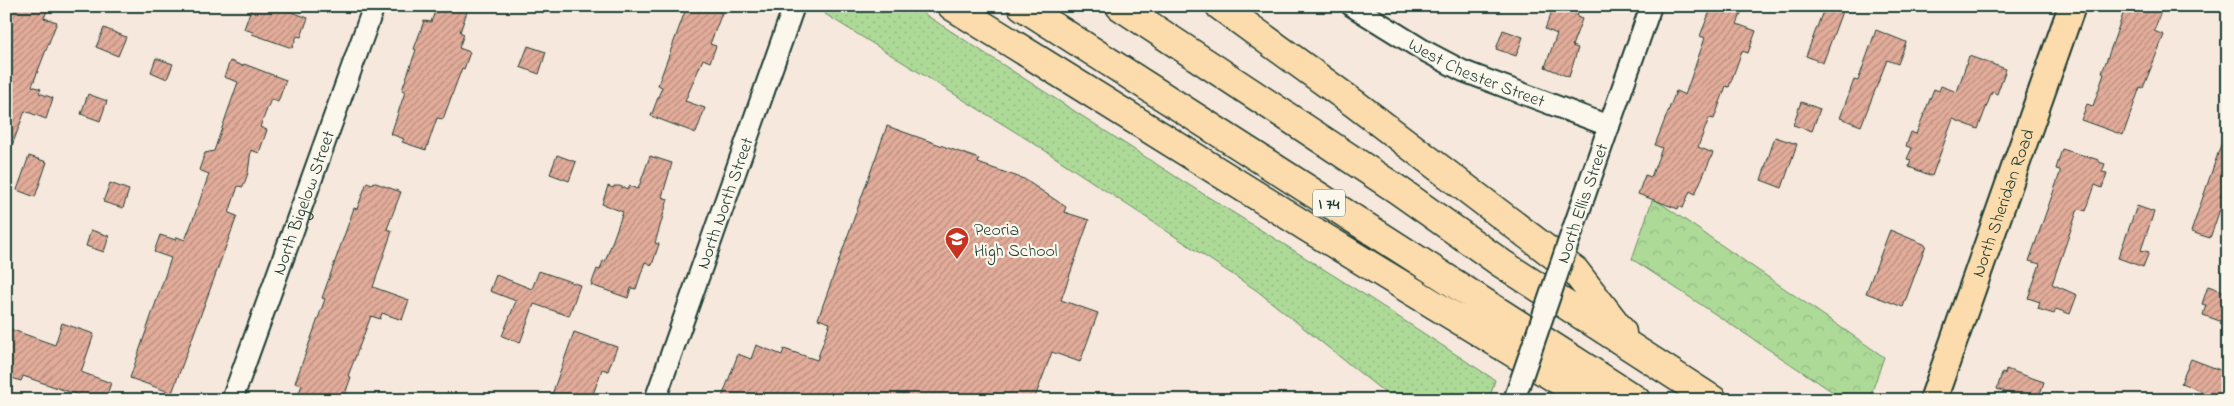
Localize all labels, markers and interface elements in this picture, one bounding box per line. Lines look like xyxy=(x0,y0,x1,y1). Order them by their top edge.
street label: West Chester Street xyxy=(1402,33,1548,116)
street label: North Sheridan Road xyxy=(1966,126,2043,281)
street label: North Bigelow Street xyxy=(267,127,343,279)
street label: North North Street xyxy=(691,134,762,273)
street label: North Ellis Street xyxy=(1551,140,1617,267)
road number: I 74 xyxy=(1313,190,1345,217)
place label: Peoria High School xyxy=(974,218,1057,266)
school or university icon: Peoria High School xyxy=(944,226,970,260)

